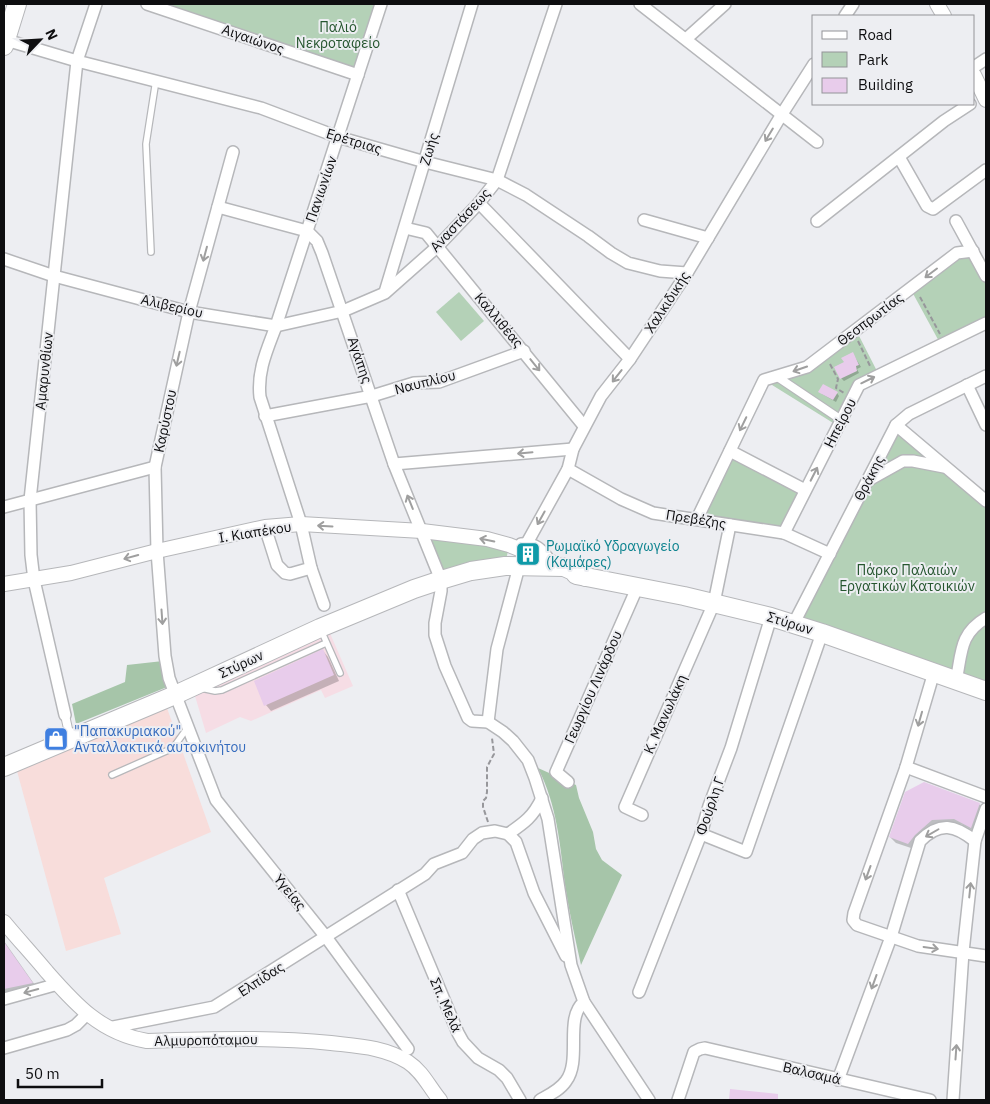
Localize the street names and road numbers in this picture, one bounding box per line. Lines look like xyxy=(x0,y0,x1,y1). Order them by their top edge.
street label: Αιγαιώνος xyxy=(219,20,287,58)
street label: Ερέτριας xyxy=(324,124,384,158)
street label: Ζωής xyxy=(416,130,443,167)
street label: Πανιωνίων xyxy=(301,153,341,225)
street label: Αναστάσεως xyxy=(426,184,494,256)
street label: Χαλκιδικής xyxy=(640,267,694,336)
street label: Θεσπρωτίας xyxy=(833,288,907,350)
street label: Καλλιθέας xyxy=(471,289,527,351)
street label: Αλιβερίου xyxy=(139,290,205,322)
street label: Αμαρυνθίων xyxy=(31,331,57,411)
street label: Αγάπης xyxy=(344,334,376,386)
street label: Ναυπλίου xyxy=(393,366,457,398)
street label: Καρύστου xyxy=(150,388,180,454)
street label: Ηπείρου xyxy=(820,395,860,451)
street label: Θράκης xyxy=(850,452,888,504)
street label: Πρεβέζης xyxy=(665,505,728,533)
street label: Ι. Κιαπέκου xyxy=(217,517,293,547)
street label: Στύρων xyxy=(765,607,815,639)
street label: Γεωργίου Λινάρδου xyxy=(560,628,626,746)
street label: Στύρων xyxy=(216,646,266,682)
street label: Κ. Μανωλάκη xyxy=(639,671,691,757)
street label: Φούρλη Γ xyxy=(692,774,728,838)
street label: Υγείας xyxy=(270,870,310,914)
street label: Ελπίδας xyxy=(235,957,288,1001)
street label: Σπ. Μελά xyxy=(426,975,466,1035)
street label: Αλμυροπόταμου xyxy=(154,1030,258,1050)
street label: Βαλσαμά xyxy=(781,1058,843,1088)

